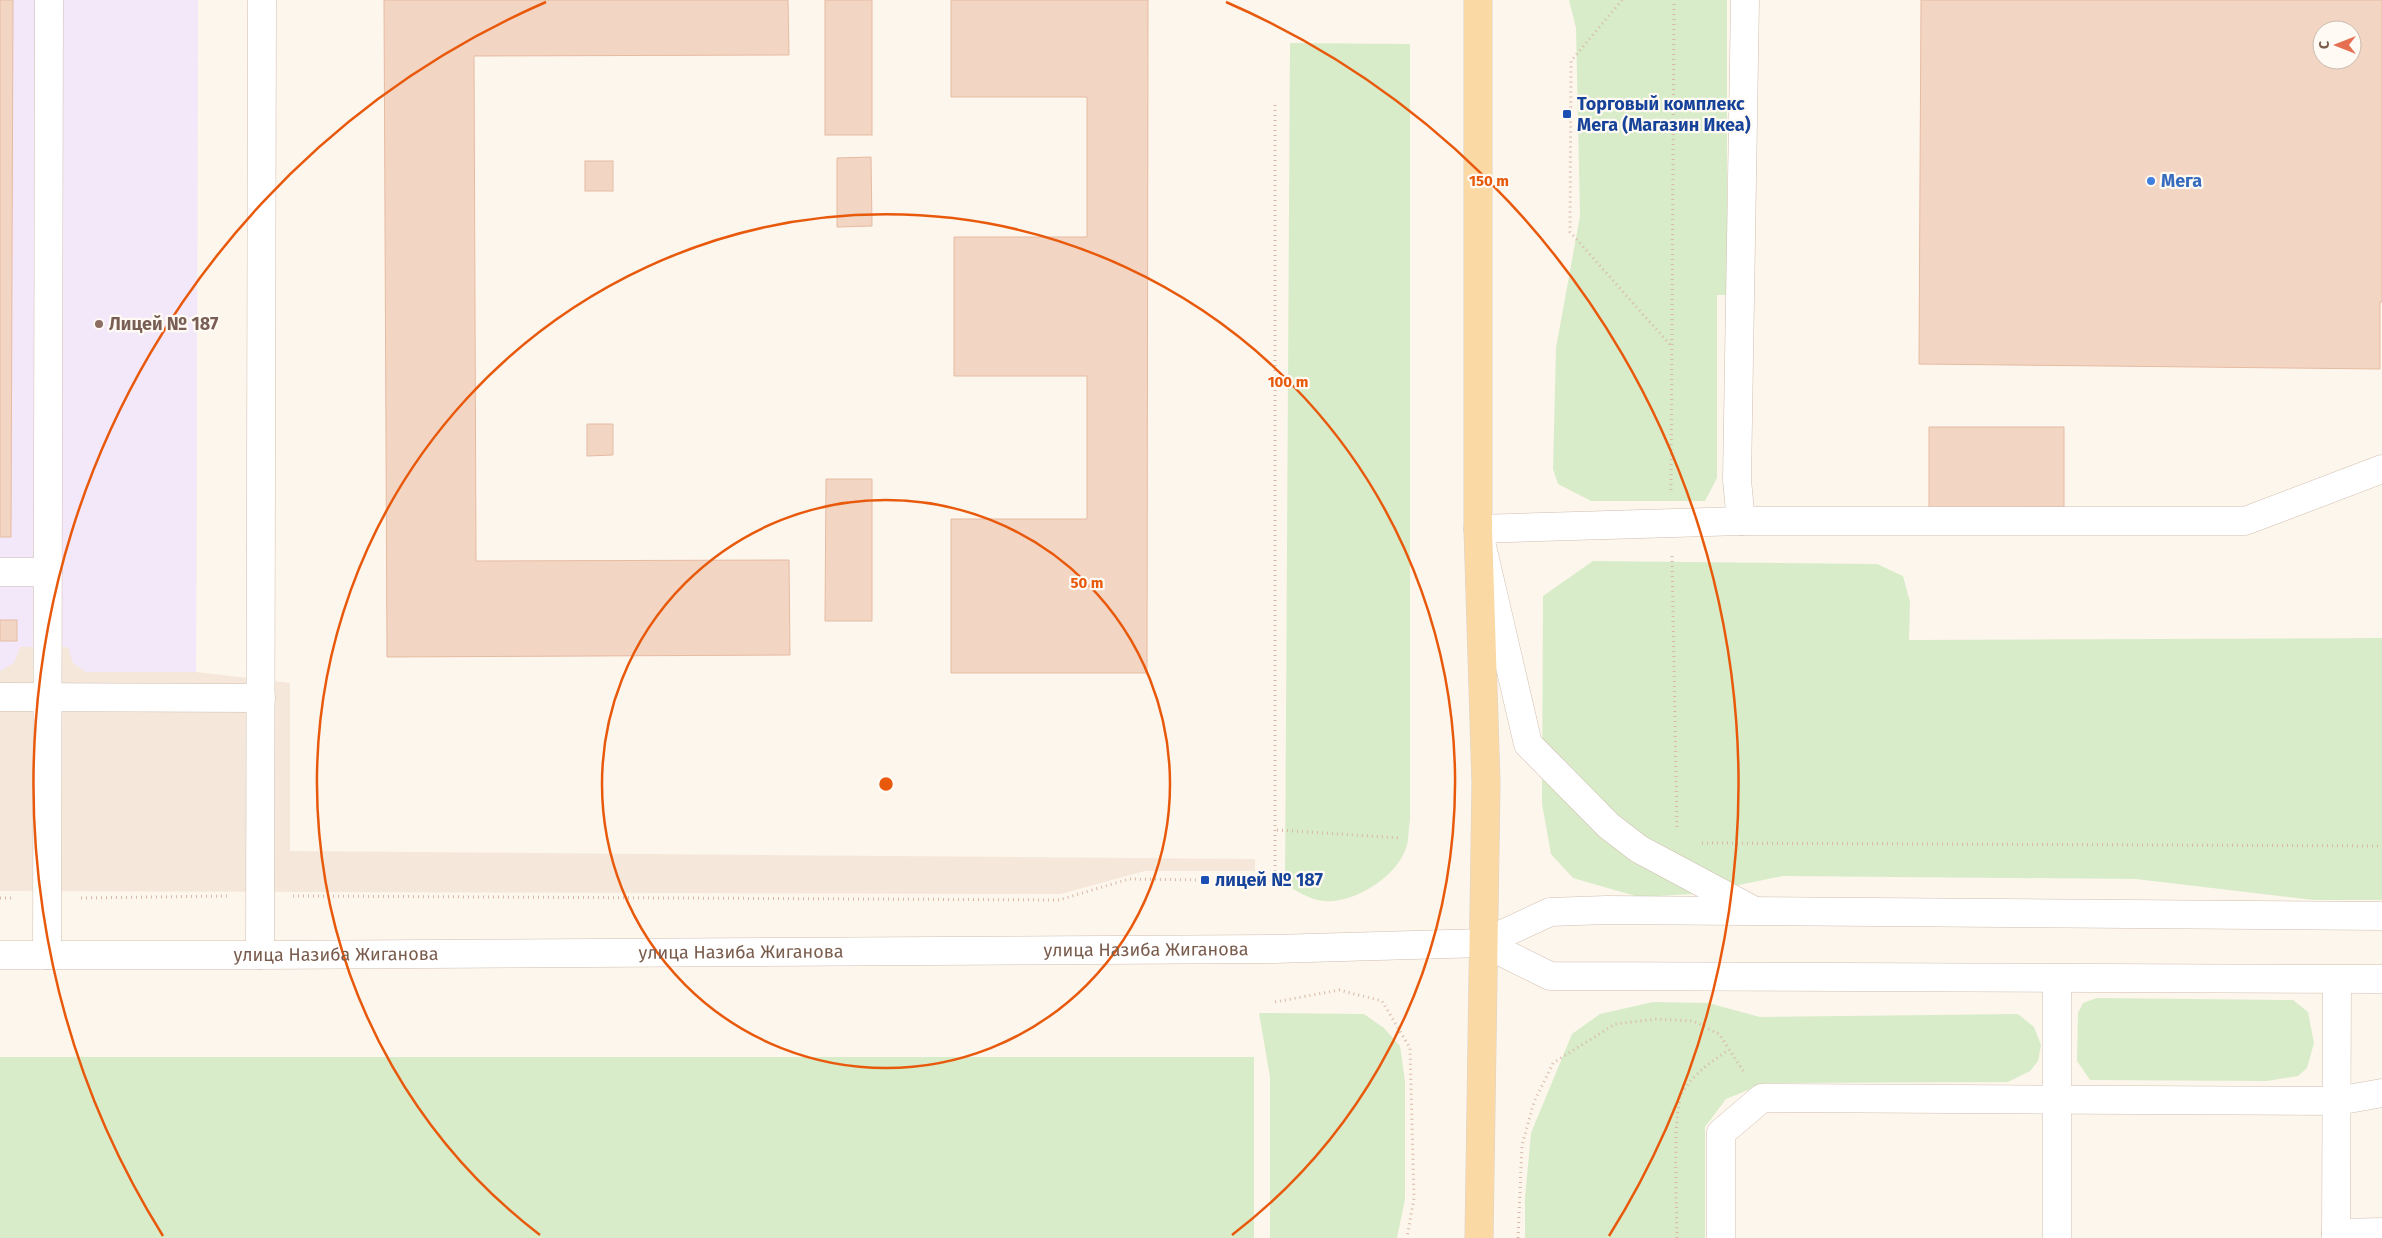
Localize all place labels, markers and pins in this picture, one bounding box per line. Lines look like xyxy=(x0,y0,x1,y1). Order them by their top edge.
place label: Торговый комплекс Мега (Магазин Икеа) xyxy=(1577,93,1751,136)
marker: Торговый комплекс Мега (Магазин Икеа) xyxy=(1561,108,1573,120)
place label: Мега xyxy=(2161,170,2202,192)
marker: Мега xyxy=(2145,175,2157,187)
place label: Лицей № 187 xyxy=(109,313,219,335)
marker: Лицей № 187 xyxy=(93,318,105,330)
centre of rings xyxy=(877,775,895,793)
place label: лицей № 187 xyxy=(1215,869,1323,891)
marker: лицей № 187 xyxy=(1199,874,1211,886)

